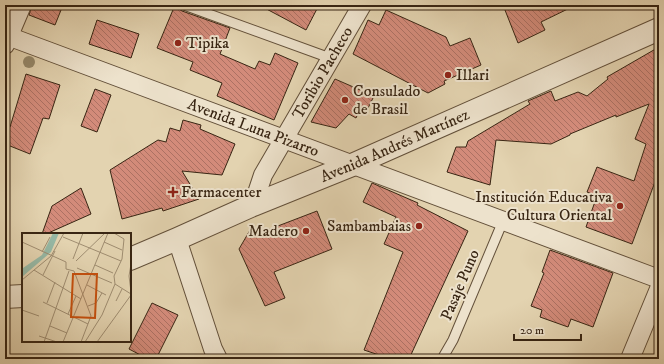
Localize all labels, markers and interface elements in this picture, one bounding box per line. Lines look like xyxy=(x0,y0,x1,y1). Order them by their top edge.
street label: Toribio Pacheco xyxy=(288,23,357,123)
place label: Tipika xyxy=(186,33,229,53)
marker: Tipika xyxy=(173,38,183,48)
place label: Illari xyxy=(456,65,489,85)
marker: Illari xyxy=(443,70,453,80)
place label: Consulado de Brasil xyxy=(353,81,420,119)
street label: Avenida Luna Pizarro xyxy=(185,94,322,161)
marker: Consulado de Brasil xyxy=(340,95,350,105)
street label: Avenida Andrés Martínez xyxy=(317,104,472,187)
place label: Farmacenter xyxy=(181,182,261,202)
marker: Farmacenter xyxy=(168,187,178,197)
place label: Institución Educativa Cultura Oriental xyxy=(475,187,612,225)
marker: Institución Educativa Cultura Oriental xyxy=(615,201,625,211)
place label: Sambambaias xyxy=(327,216,411,236)
place label: Madero xyxy=(248,221,298,241)
marker: Sambambaias xyxy=(414,221,424,231)
marker: Madero xyxy=(301,226,311,236)
inset map xyxy=(22,233,131,342)
street label: Pasaje Puno xyxy=(436,246,484,324)
scale bar xyxy=(514,316,581,342)
text: 20 m xyxy=(520,323,544,338)

